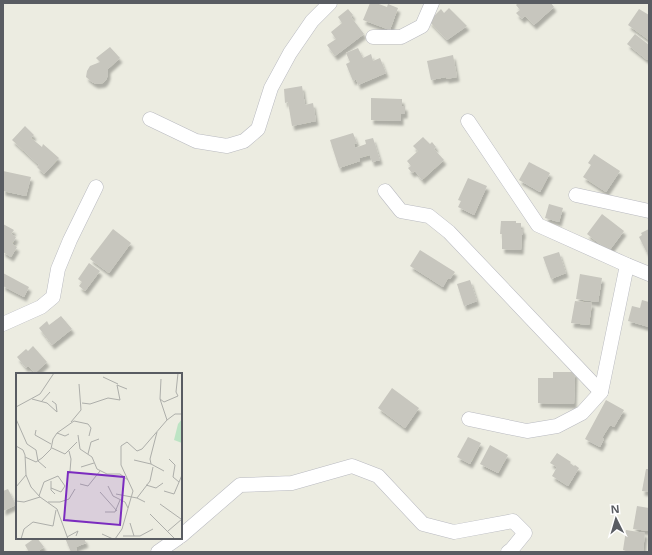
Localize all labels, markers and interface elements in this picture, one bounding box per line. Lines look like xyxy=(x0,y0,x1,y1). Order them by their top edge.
inset map xyxy=(16,373,182,539)
north arrow xyxy=(596,499,636,539)
text: N xyxy=(610,501,620,516)

